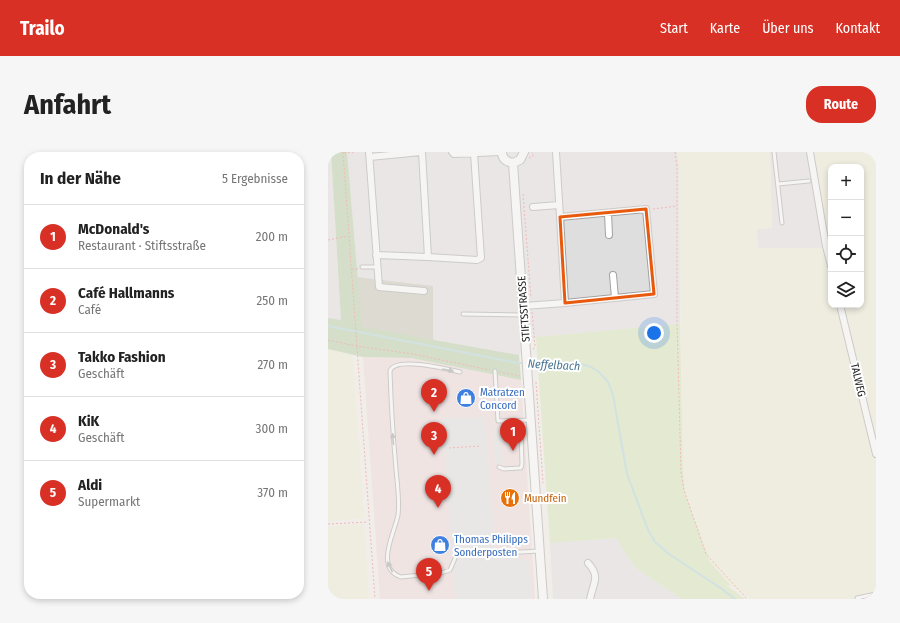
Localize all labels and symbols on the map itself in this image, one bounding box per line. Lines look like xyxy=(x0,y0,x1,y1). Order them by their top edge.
street label: STIFTSSTRASSE xyxy=(515,276,533,342)
your location xyxy=(644,323,664,343)
water label: Neffelbach xyxy=(527,357,581,373)
street label: TALWEG xyxy=(848,362,868,398)
one-way arrow xyxy=(441,367,454,373)
pin: 2 xyxy=(421,379,447,412)
place label: Matratzen Concord xyxy=(480,386,525,412)
shop icon: Matratzen Concord xyxy=(455,387,477,409)
pin: 1 xyxy=(500,418,526,451)
pin: 3 xyxy=(421,422,447,455)
one-way arrow xyxy=(390,433,397,445)
pin: 4 xyxy=(425,475,451,508)
restaurant icon: Mundfein xyxy=(499,487,521,509)
place label: Mundfein xyxy=(524,492,567,505)
place label: Thomas Philipps Sonderposten xyxy=(454,533,528,559)
shop icon: Thomas Philipps Sonderposten xyxy=(429,534,451,556)
pin: 5 xyxy=(416,558,442,591)
one-way arrow xyxy=(387,561,394,573)

